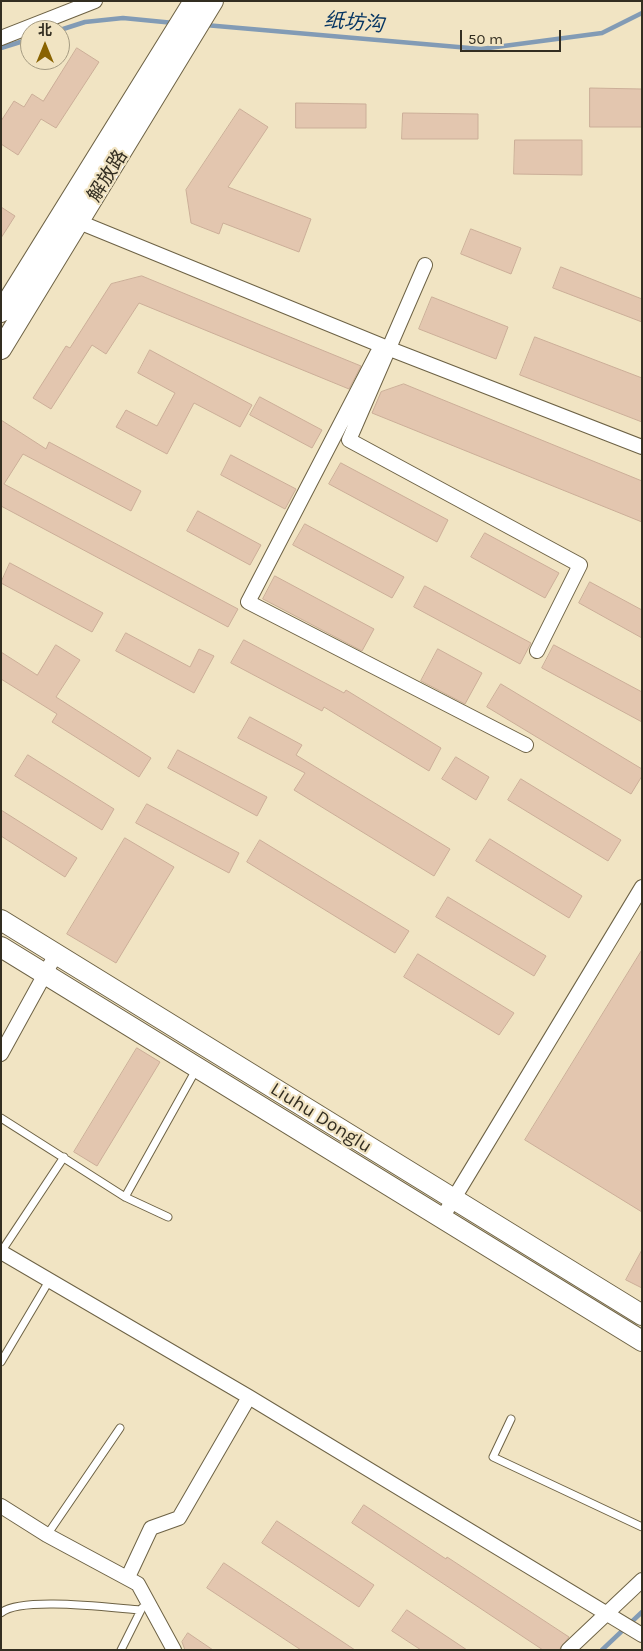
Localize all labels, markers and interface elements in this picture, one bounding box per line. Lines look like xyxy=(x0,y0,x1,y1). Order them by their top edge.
water label: 纸坊沟 xyxy=(323,8,385,38)
north arrow xyxy=(20,20,70,70)
scale bar xyxy=(463,20,564,52)
text: 北 xyxy=(38,22,52,39)
text: 50 m xyxy=(468,30,503,48)
street label: 解放路 xyxy=(83,146,133,206)
street label: Liuhu Donglu xyxy=(266,1078,376,1158)

